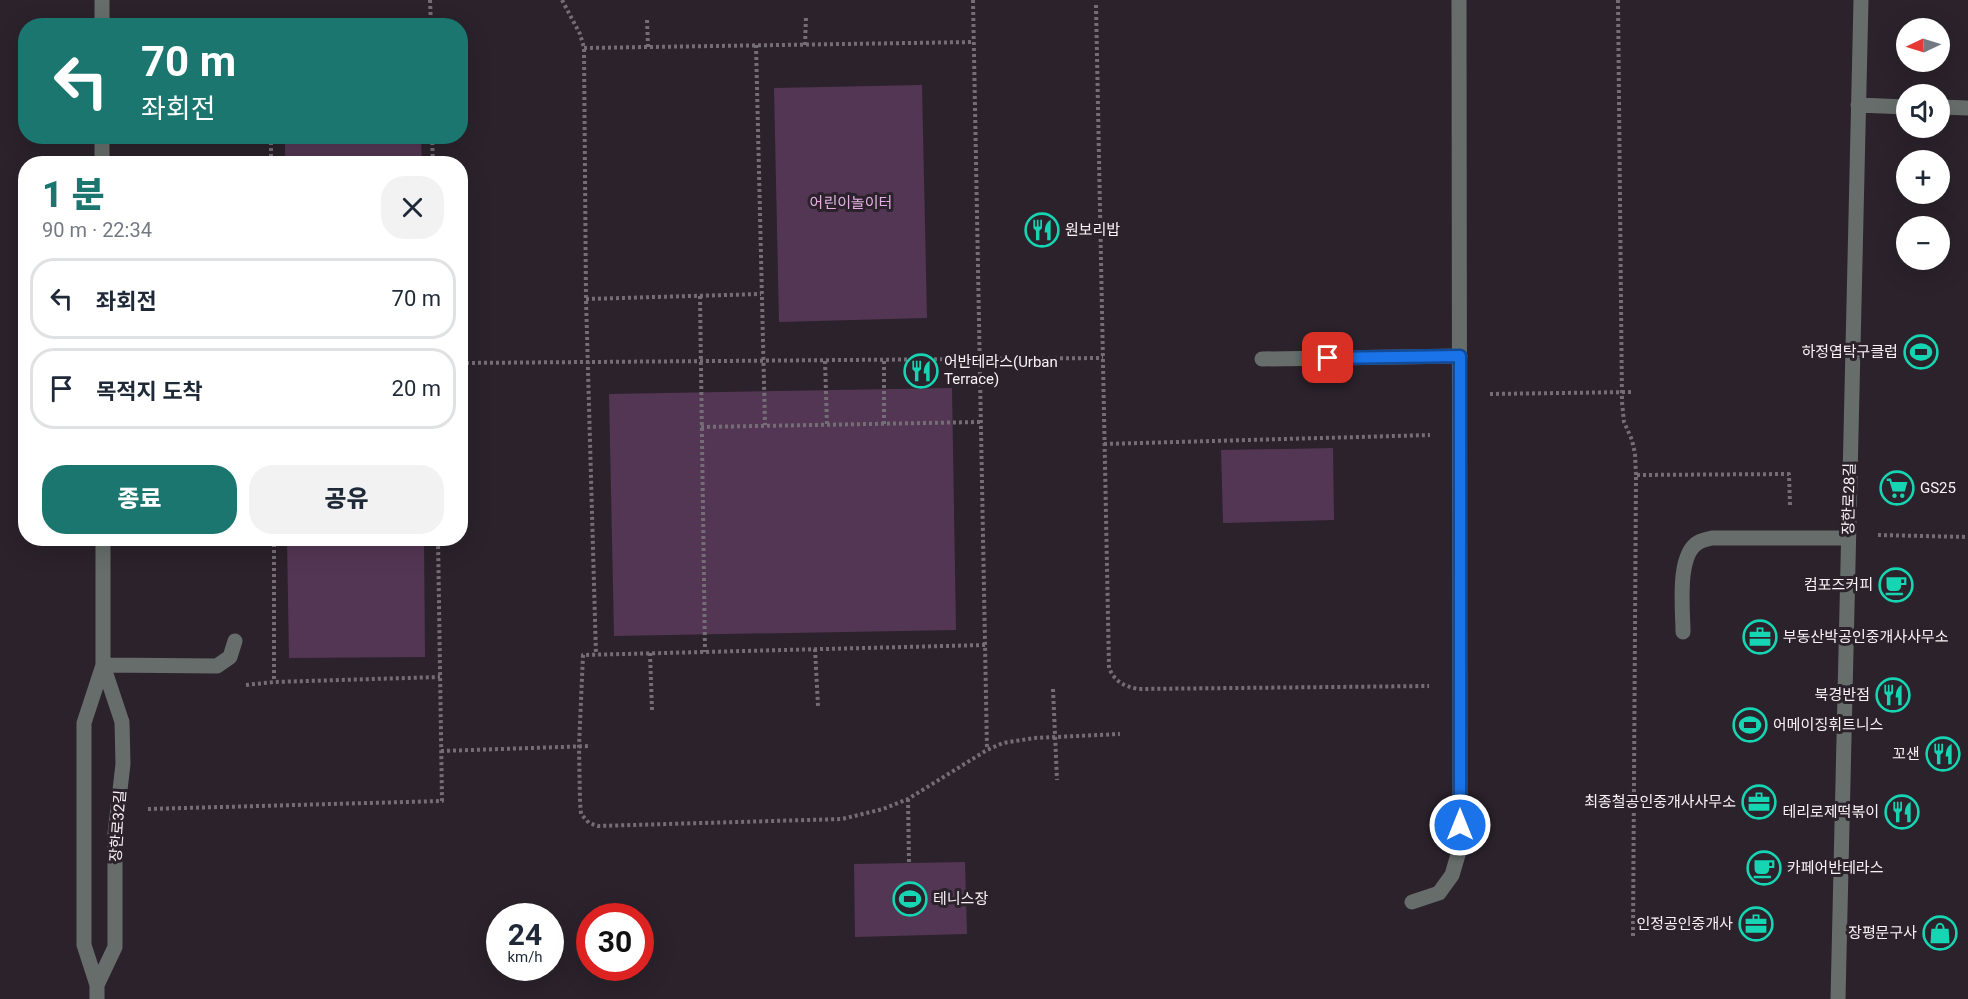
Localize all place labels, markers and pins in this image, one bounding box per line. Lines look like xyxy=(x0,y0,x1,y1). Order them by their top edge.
restaurant icon: 원보리밥 xyxy=(1024,212,1060,248)
place label: 원보리밥 xyxy=(1065,221,1120,239)
pin xyxy=(1302,332,1353,383)
sports icon: 하정엽탁구클럽 xyxy=(1903,334,1939,370)
place label: 하정엽탁구클럽 xyxy=(1801,343,1898,361)
restaurant icon: 어반테라스(Urban Terrace) xyxy=(903,353,939,389)
place label: 어반테라스(Urban Terrace) xyxy=(944,353,1058,388)
supermarket icon: GS25 xyxy=(1879,470,1915,506)
place label: GS25 xyxy=(1920,479,1956,497)
cafe icon: 컴포즈커피 xyxy=(1878,567,1914,603)
place label: 컴포즈커피 xyxy=(1804,576,1873,594)
office icon: 부동산박공인중개사사무소 xyxy=(1742,619,1778,655)
place label: 부동산박공인중개사사무소 xyxy=(1783,628,1949,646)
restaurant icon: 북경반점 xyxy=(1875,677,1911,713)
place label: 북경반점 xyxy=(1815,686,1870,704)
sports icon: 어메이징휘트니스 xyxy=(1732,707,1768,743)
place label: 어메이징휘트니스 xyxy=(1773,716,1884,734)
restaurant icon: 꼬샌 xyxy=(1925,736,1961,772)
place label: 꼬샌 xyxy=(1892,745,1920,763)
office icon: 최종철공인중개사사무소 xyxy=(1741,784,1777,820)
place label: 최종철공인중개사사무소 xyxy=(1584,793,1736,811)
restaurant icon: 테리로제떡볶이 xyxy=(1884,794,1920,830)
place label: 테리로제떡볶이 xyxy=(1782,803,1879,821)
cafe icon: 카페어반테라스 xyxy=(1746,850,1782,886)
place label: 카페어반테라스 xyxy=(1787,859,1884,877)
sports icon: 테니스장 xyxy=(892,881,928,917)
place label: 테니스장 xyxy=(933,890,988,908)
office icon: 인정공인중개사 xyxy=(1738,906,1774,942)
place label: 인정공인중개사 xyxy=(1636,915,1733,933)
shop icon: 장평문구사 xyxy=(1922,915,1958,951)
place label: 장평문구사 xyxy=(1848,924,1917,942)

